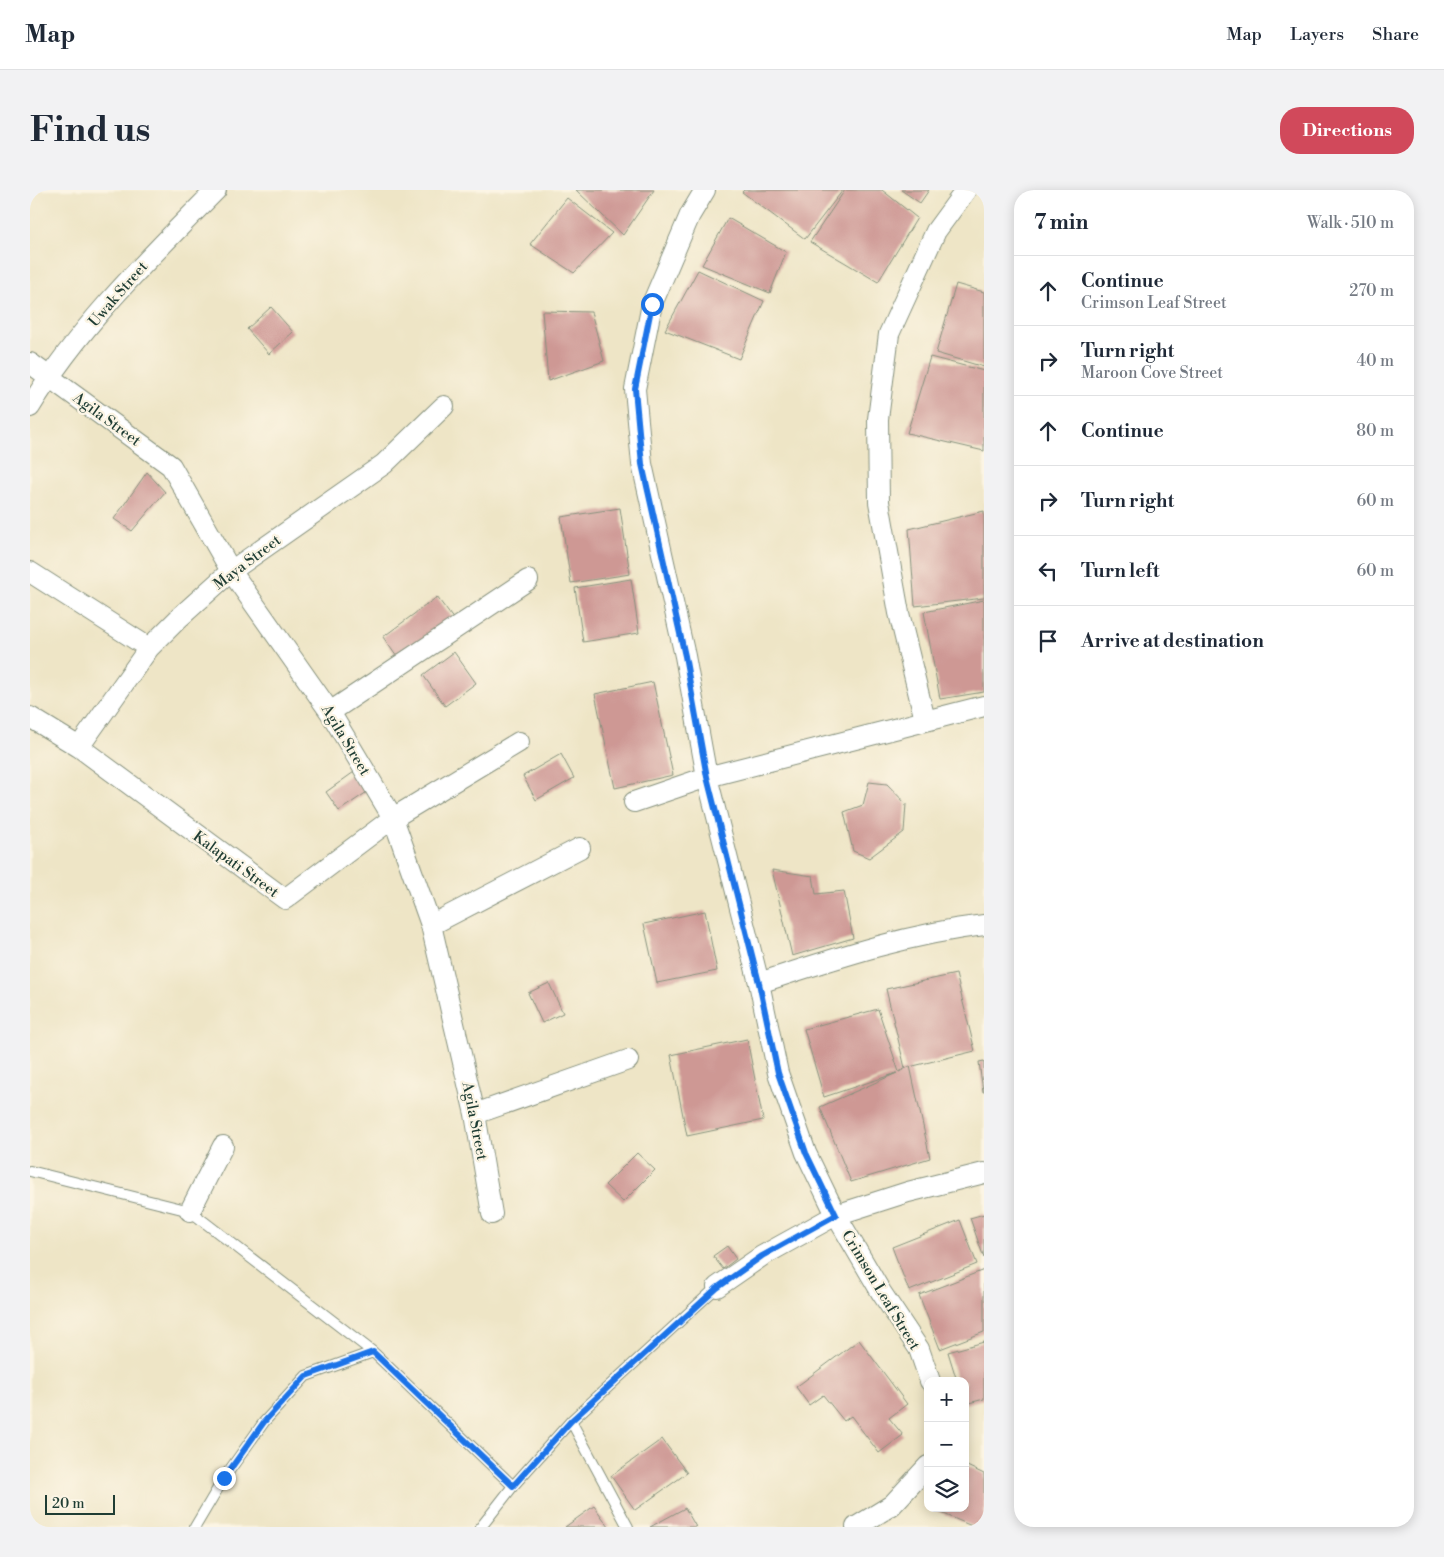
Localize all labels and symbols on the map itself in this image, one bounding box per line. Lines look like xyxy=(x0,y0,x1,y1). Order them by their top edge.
street label: Uwak Street xyxy=(85,257,152,331)
route start xyxy=(641,293,664,316)
street label: Agila Street xyxy=(68,388,145,451)
street label: Maya Street xyxy=(210,531,285,594)
street label: Agila Street xyxy=(316,701,374,780)
street label: Kalapati Street xyxy=(189,827,283,902)
street label: Agila Street xyxy=(457,1079,492,1162)
street label: Crimson Leaf Street xyxy=(837,1227,924,1354)
route end xyxy=(213,1467,236,1490)
scale bar xyxy=(45,1492,115,1515)

